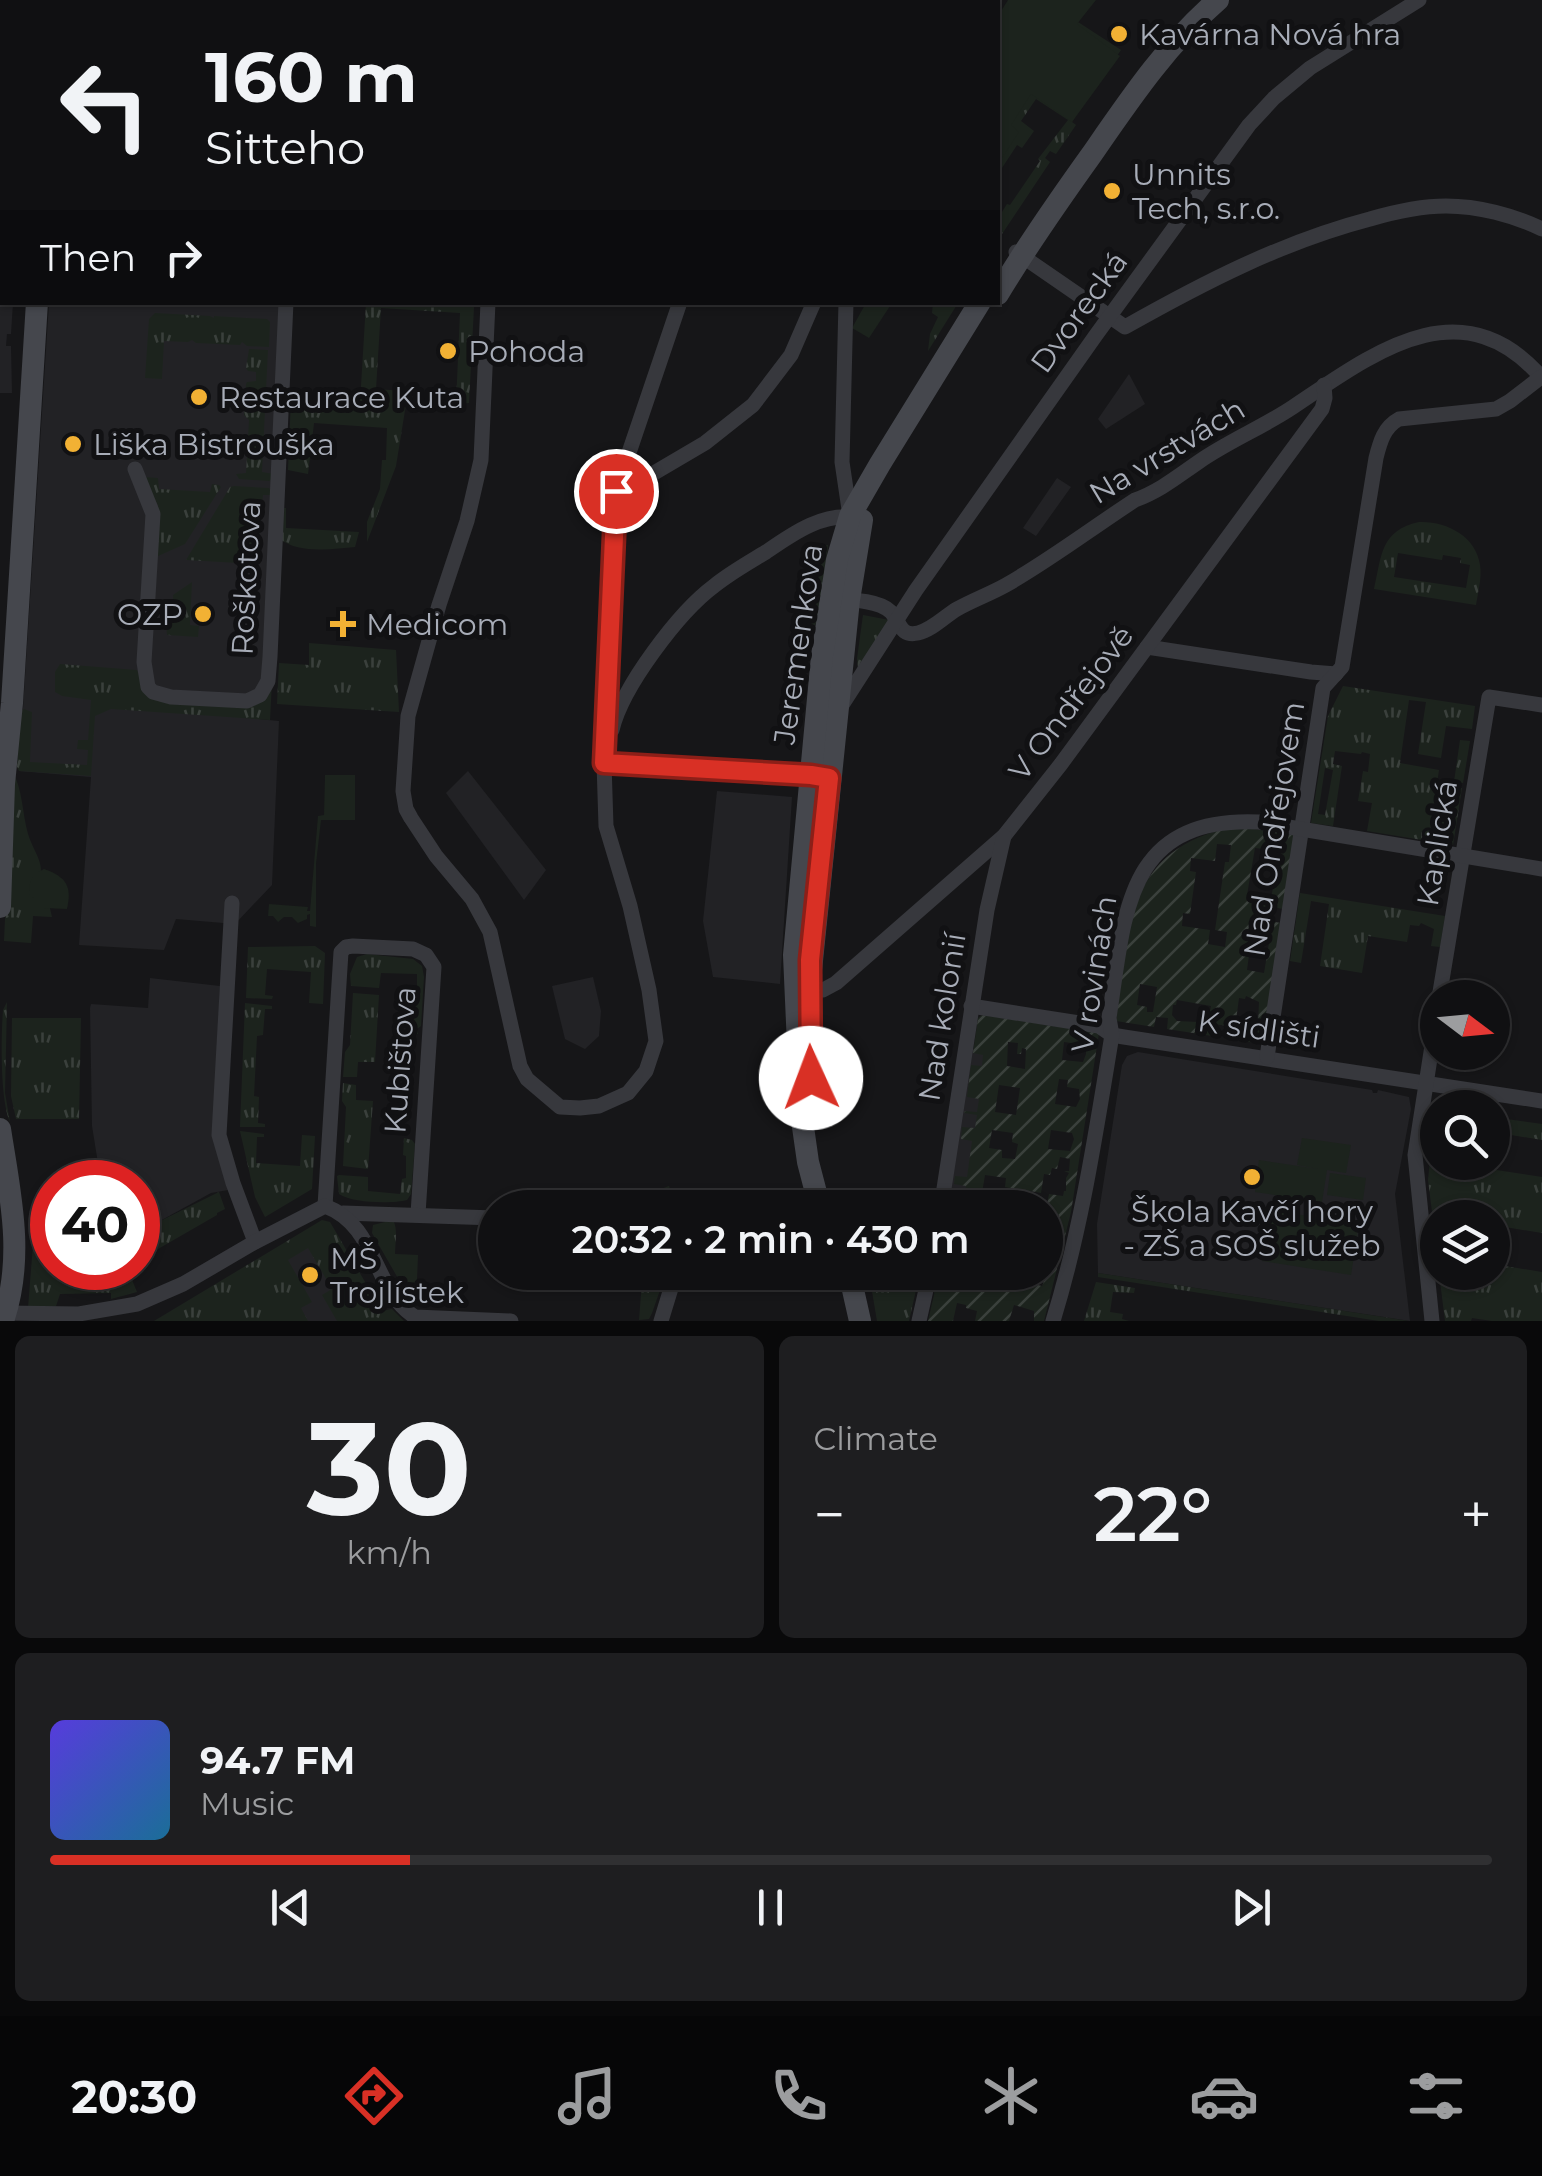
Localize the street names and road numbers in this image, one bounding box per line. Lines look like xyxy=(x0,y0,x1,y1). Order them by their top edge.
street label: Dvorecká xyxy=(1023,244,1135,380)
street label: Na vrstvách xyxy=(1082,390,1252,512)
street label: Roškotova xyxy=(223,500,269,656)
street label: Jeremenkova xyxy=(765,541,830,748)
street label: V Ondřejově xyxy=(1001,618,1141,788)
street label: Nad Ondřejovem xyxy=(1236,699,1312,959)
street label: Kaplická xyxy=(1409,777,1465,909)
street label: V rovinách xyxy=(1063,893,1125,1055)
street label: Nad kolonií xyxy=(910,928,974,1104)
street label: Kubištova xyxy=(376,985,424,1135)
street label: K sídlišti xyxy=(1195,1002,1323,1056)

